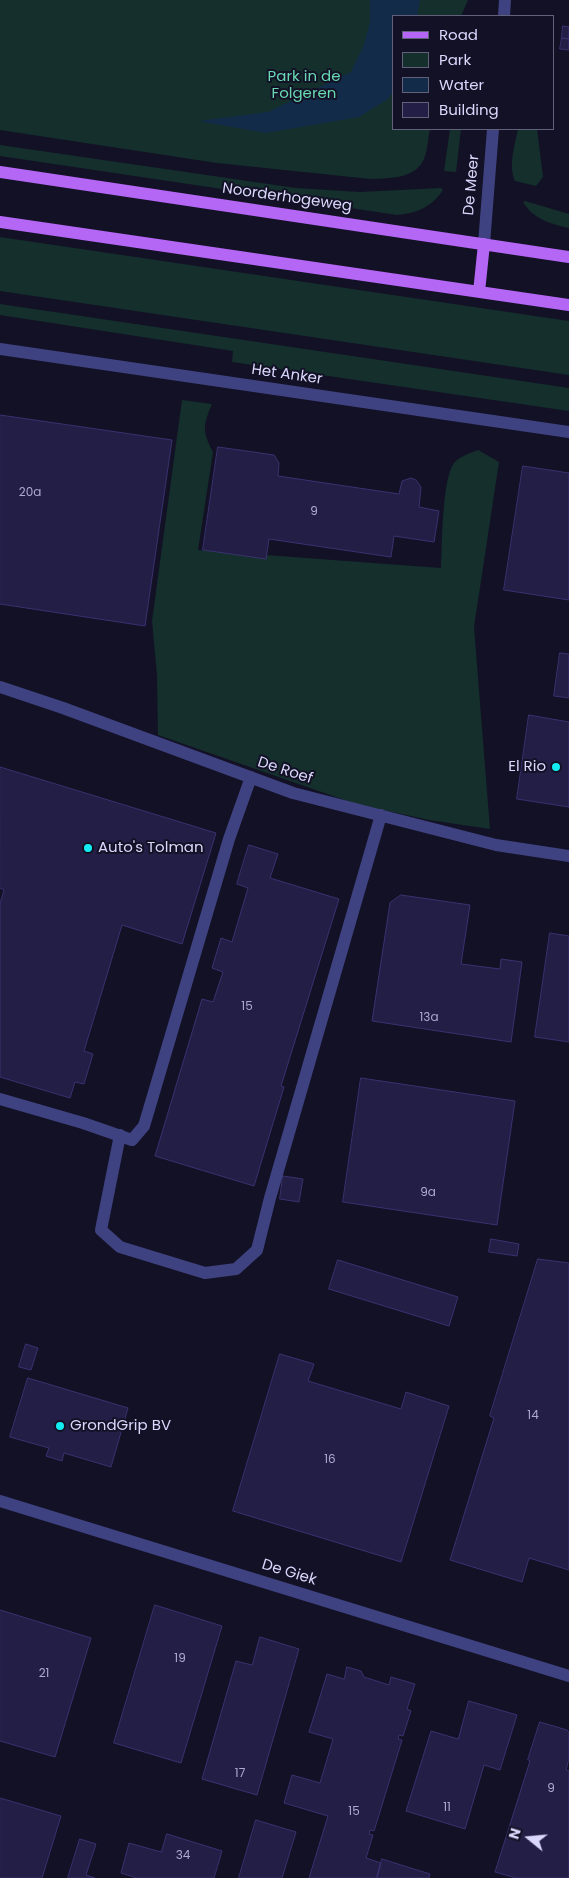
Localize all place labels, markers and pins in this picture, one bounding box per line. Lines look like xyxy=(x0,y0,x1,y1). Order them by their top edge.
place label: El Rio xyxy=(508,758,546,776)
marker: El Rio xyxy=(550,761,562,773)
place label: Auto's Tolman xyxy=(98,839,204,857)
marker: Auto's Tolman xyxy=(82,842,94,854)
place label: GrondGrip BV xyxy=(70,1417,171,1435)
marker: GrondGrip BV xyxy=(54,1420,66,1432)

